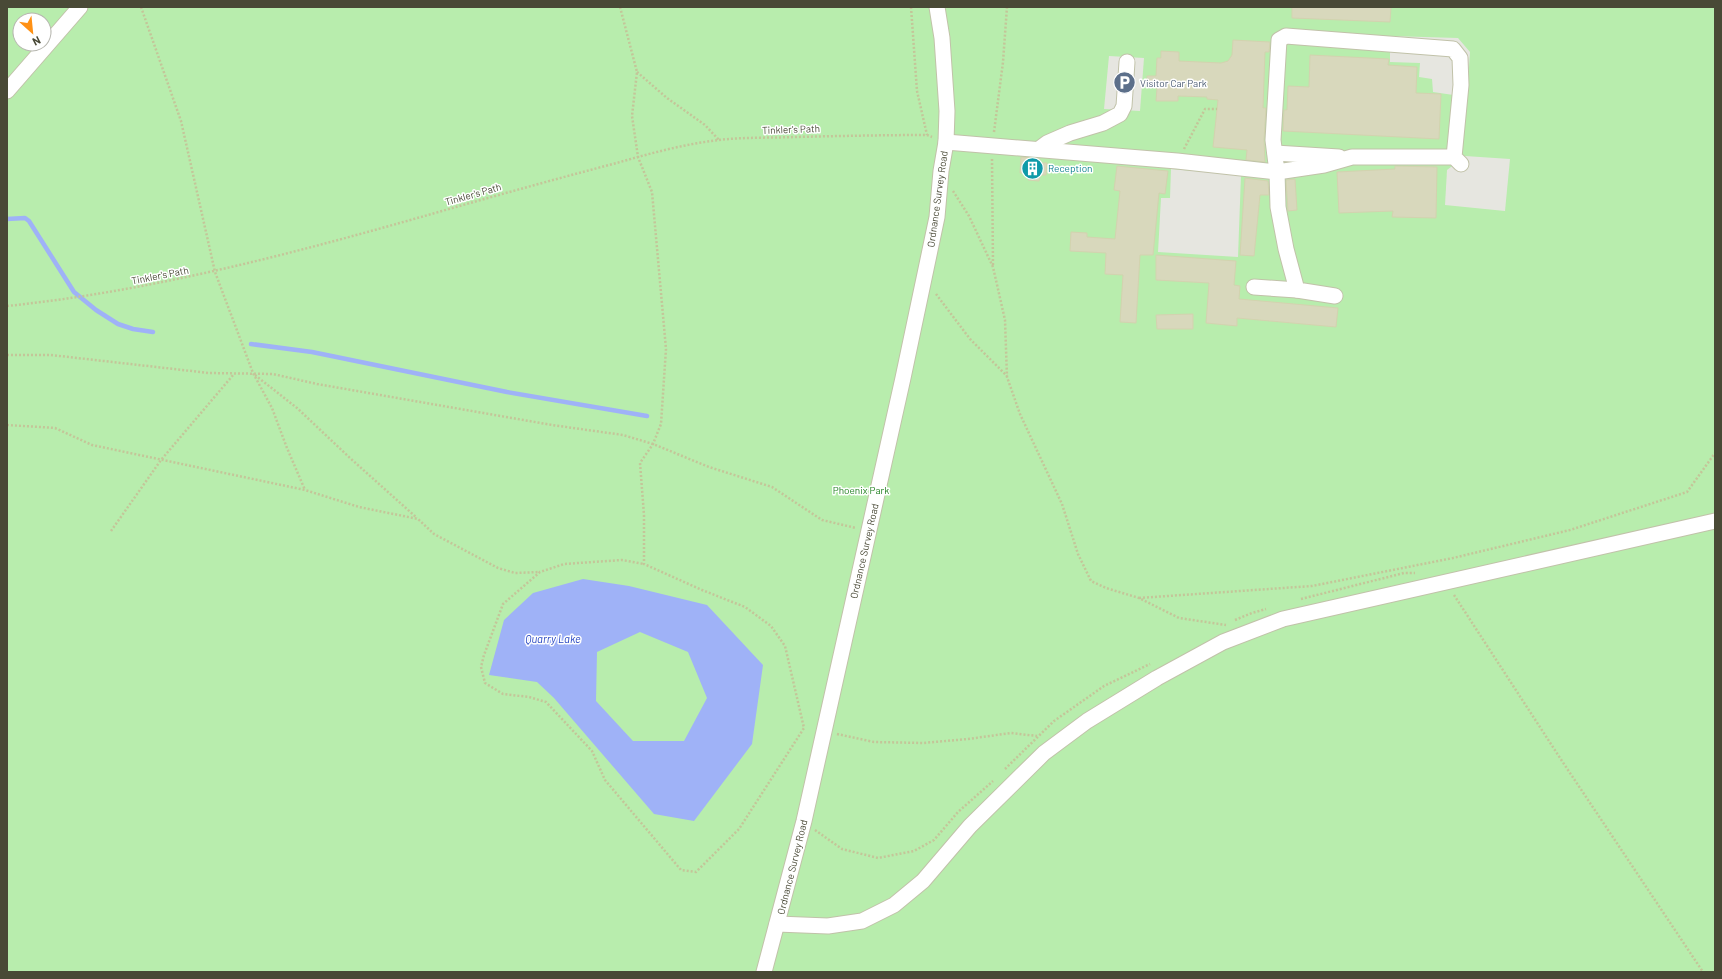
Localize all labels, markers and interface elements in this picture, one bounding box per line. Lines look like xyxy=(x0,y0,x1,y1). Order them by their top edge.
north arrow xyxy=(12,12,52,52)
text: N xyxy=(31,34,43,49)
parking icon: Visitor Car Park xyxy=(1112,70,1138,96)
place label: Visitor Car Park xyxy=(1140,77,1207,89)
street label: Tinkler's Path xyxy=(762,122,820,136)
street label: Ordnance Survey Road xyxy=(924,150,950,248)
building icon: Reception xyxy=(1020,155,1046,181)
place label: Reception xyxy=(1048,162,1092,174)
street label: Tinkler's Path xyxy=(444,180,502,208)
street label: Tinkler's Path xyxy=(130,264,190,286)
park label: Phoenix Park xyxy=(833,484,889,496)
street label: Ordnance Survey Road xyxy=(847,502,881,600)
water label: Quarry Lake xyxy=(525,632,581,645)
street label: Ordnance Survey Road xyxy=(774,818,810,916)

